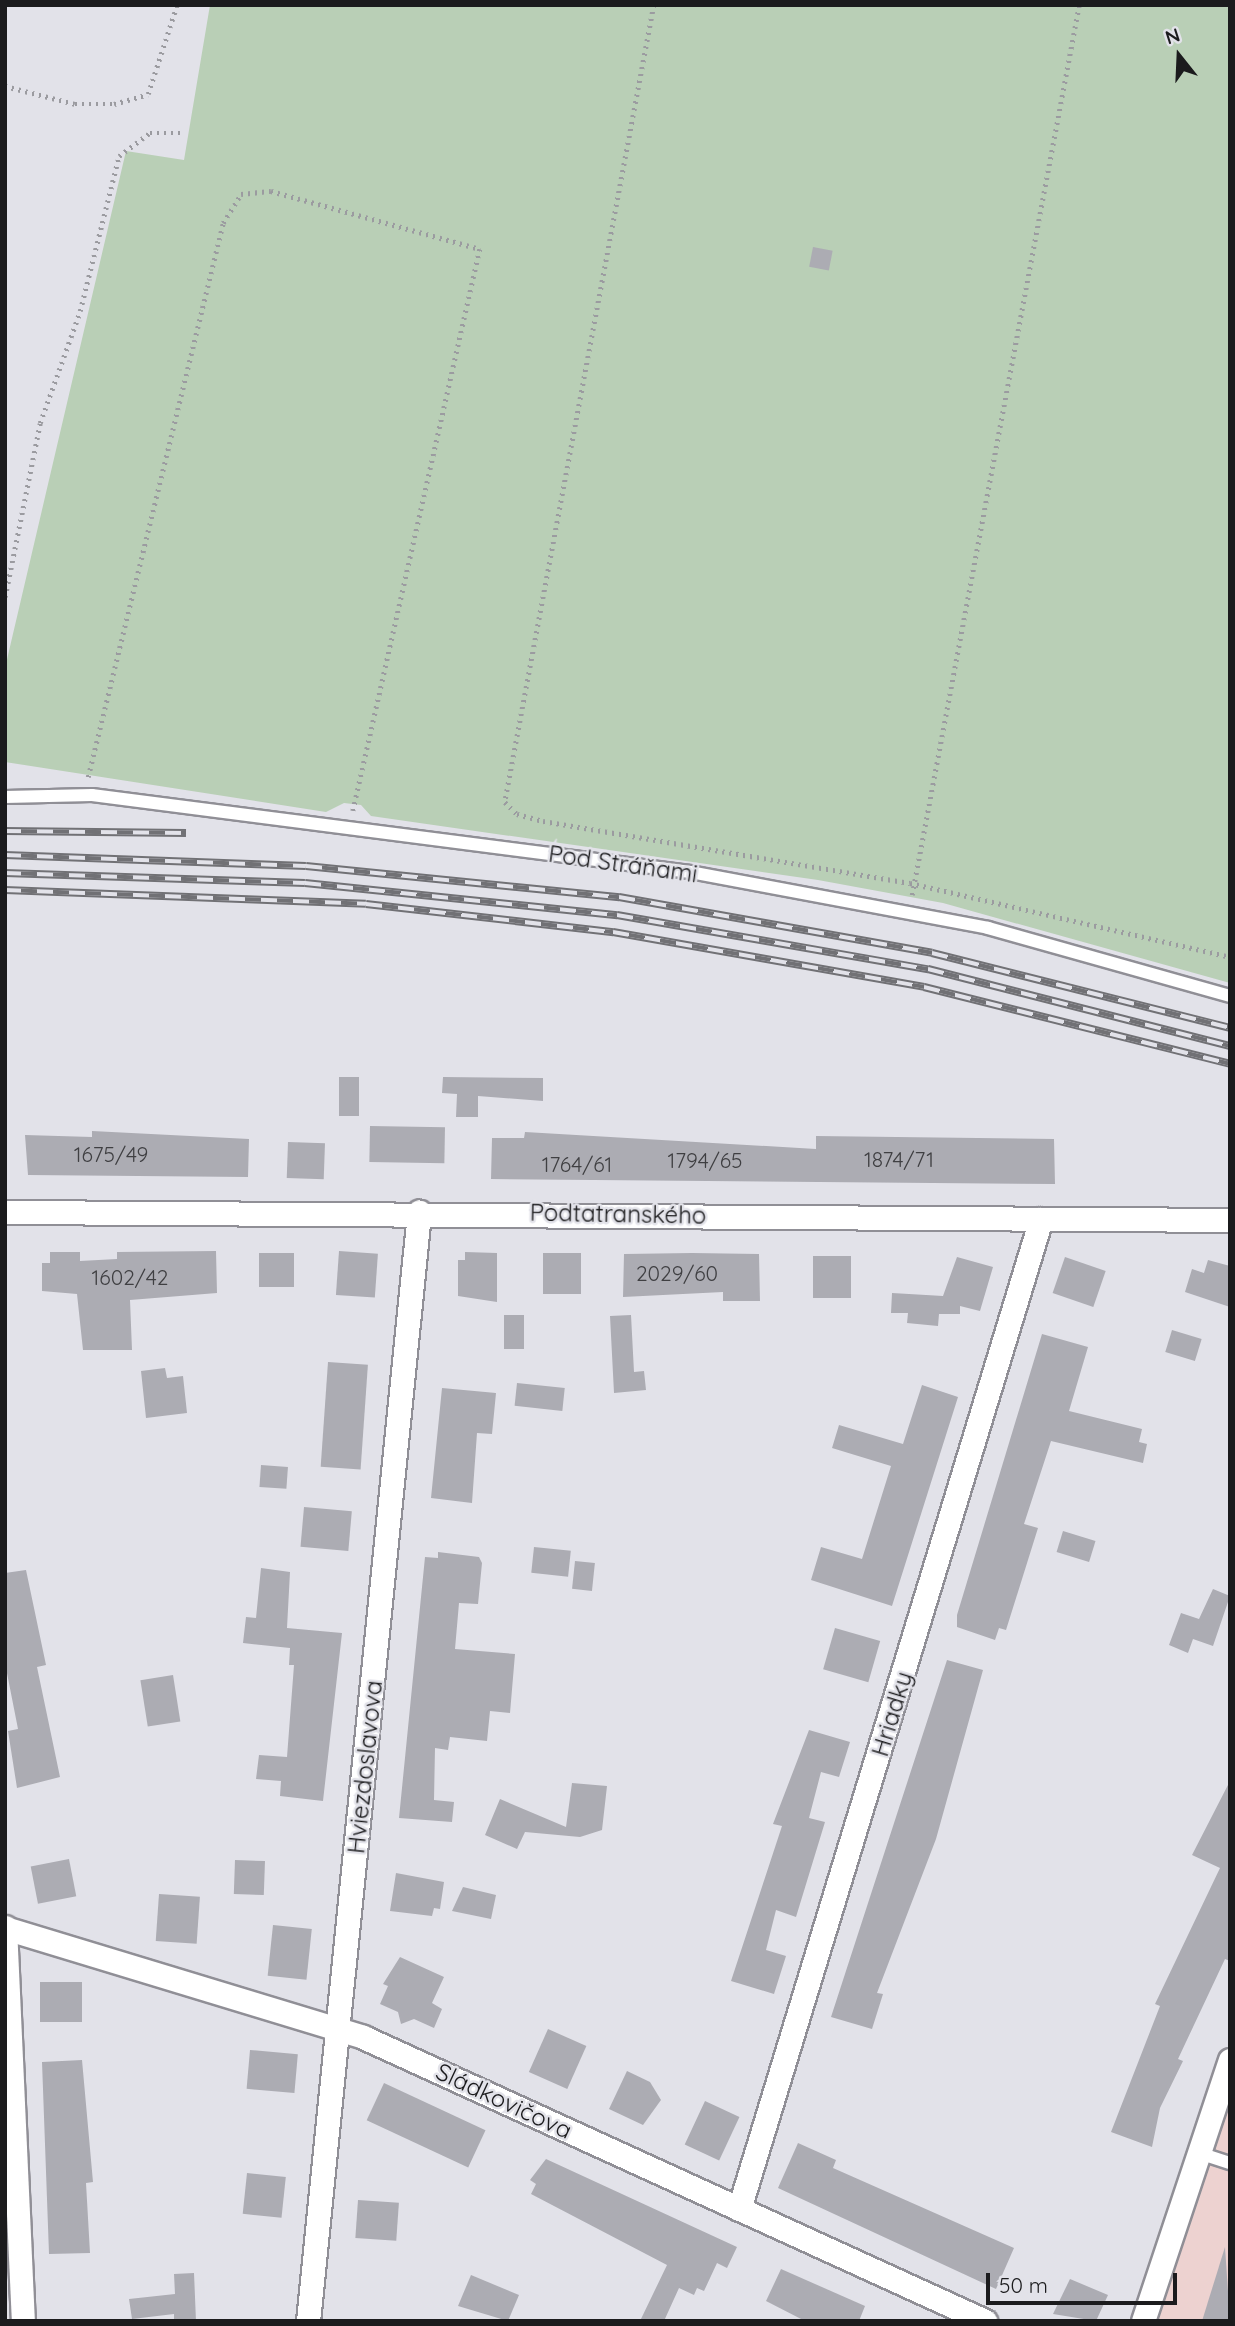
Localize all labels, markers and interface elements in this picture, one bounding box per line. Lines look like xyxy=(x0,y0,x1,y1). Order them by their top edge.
north arrow xyxy=(1144,21,1214,91)
text: N xyxy=(1162,22,1183,50)
street label: Pod Stráňami xyxy=(547,839,699,889)
house number: 1675/49 xyxy=(74,1141,148,1167)
house number: 1874/71 xyxy=(864,1146,934,1172)
house number: 1794/65 xyxy=(667,1147,743,1173)
house number: 1764/61 xyxy=(542,1151,612,1177)
street label: Podtatranského xyxy=(529,1198,707,1230)
house number: 2029/60 xyxy=(636,1260,718,1286)
house number: 1602/42 xyxy=(92,1264,168,1290)
street label: Hriadky xyxy=(865,1668,919,1760)
street label: Hviezdoslavova xyxy=(342,1679,388,1855)
street label: Sládkovičova xyxy=(431,2057,577,2145)
scale bar xyxy=(990,2260,1181,2304)
text: 50 m xyxy=(999,2272,1048,2298)

